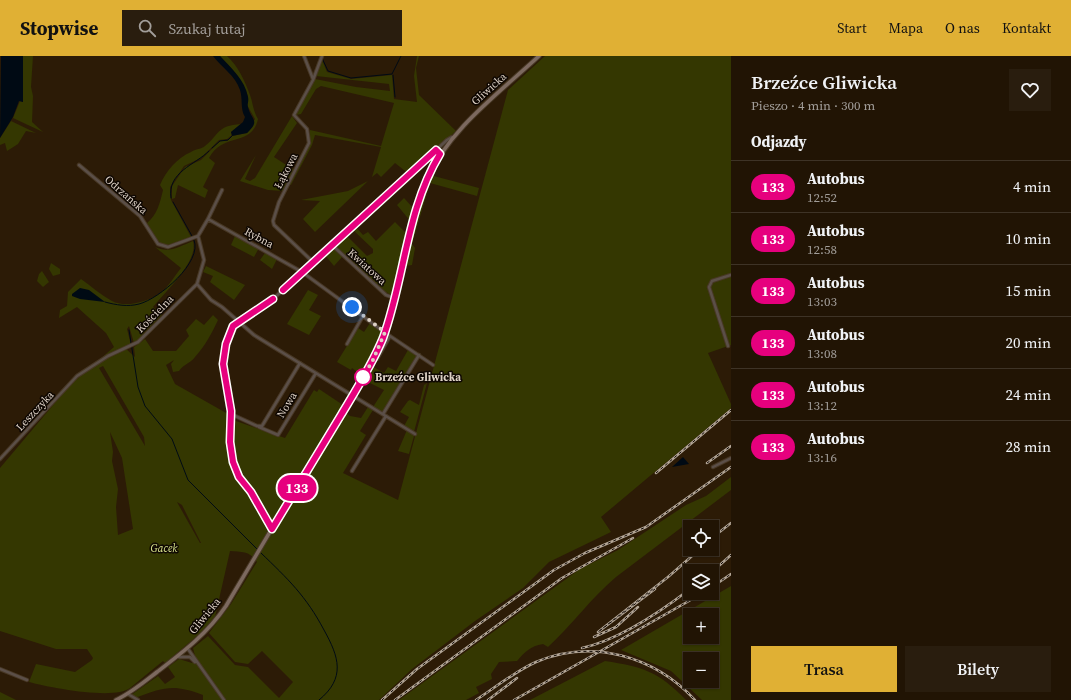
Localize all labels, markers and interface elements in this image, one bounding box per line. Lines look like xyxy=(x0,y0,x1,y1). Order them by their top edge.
search box xyxy=(122,10,402,46)
text: Stopwise xyxy=(20,15,98,41)
icon: search xyxy=(136,17,158,39)
text: Szukaj tutaj xyxy=(168,18,245,39)
text: Start xyxy=(837,18,867,38)
text: Mapa xyxy=(889,18,923,38)
text: O nas xyxy=(945,18,980,38)
text: Kontakt xyxy=(1002,18,1051,38)
street label: Gliwicka xyxy=(468,69,510,109)
text: Brzeźce Gliwicka xyxy=(751,69,897,95)
button: heart xyxy=(1009,69,1051,111)
text: Pieszo · 4 min · 300 m xyxy=(751,97,875,114)
text: Odjazdy xyxy=(751,131,807,152)
street label: Łąkowa xyxy=(271,150,301,191)
text: Autobus xyxy=(807,168,865,189)
street label: Odrzańska xyxy=(101,172,151,218)
text: 4 min xyxy=(1013,176,1051,197)
text: 133 xyxy=(762,177,784,197)
text: 12:52 xyxy=(807,189,837,206)
text: Autobus xyxy=(807,220,865,241)
street label: Rybna xyxy=(242,224,277,252)
text: 10 min xyxy=(1005,228,1051,249)
text: 133 xyxy=(762,229,784,249)
text: 12:58 xyxy=(807,241,837,258)
street label: Kwiatowa xyxy=(344,246,390,289)
text: Autobus xyxy=(807,272,865,293)
text: 15 min xyxy=(1005,280,1051,301)
text: 133 xyxy=(762,281,784,301)
street label: Kościelna xyxy=(133,292,177,336)
text: 13:03 xyxy=(807,293,837,310)
your location xyxy=(342,297,362,317)
text: Autobus xyxy=(807,324,865,345)
text: 20 min xyxy=(1005,332,1051,353)
text: 133 xyxy=(762,333,784,353)
text: 13:08 xyxy=(807,345,837,362)
marker: Brzeźce Gliwicka xyxy=(354,368,372,386)
place label: Brzeźce Gliwicka xyxy=(375,370,461,385)
text: Autobus xyxy=(807,376,865,397)
text: 24 min xyxy=(1005,384,1051,405)
text: 133 xyxy=(762,385,784,405)
street label: Leszczyka xyxy=(13,388,58,434)
street label: Nowa xyxy=(273,389,301,421)
text: 13:12 xyxy=(807,397,837,414)
text: Autobus xyxy=(807,428,865,449)
text: 28 min xyxy=(1005,436,1051,457)
text: 133 xyxy=(762,437,784,457)
text: 13:16 xyxy=(807,449,837,466)
line badge: 133 xyxy=(274,475,320,501)
text: 133 xyxy=(286,478,308,498)
map controls xyxy=(683,520,719,688)
button: locate xyxy=(683,520,719,556)
park label: Gacek xyxy=(151,541,178,556)
button: layers xyxy=(683,564,719,600)
street label: Gliwicka xyxy=(186,594,224,637)
button: + xyxy=(683,608,719,644)
button: Trasa xyxy=(751,646,897,692)
button: Bilety xyxy=(905,646,1051,692)
button: − xyxy=(683,652,719,688)

